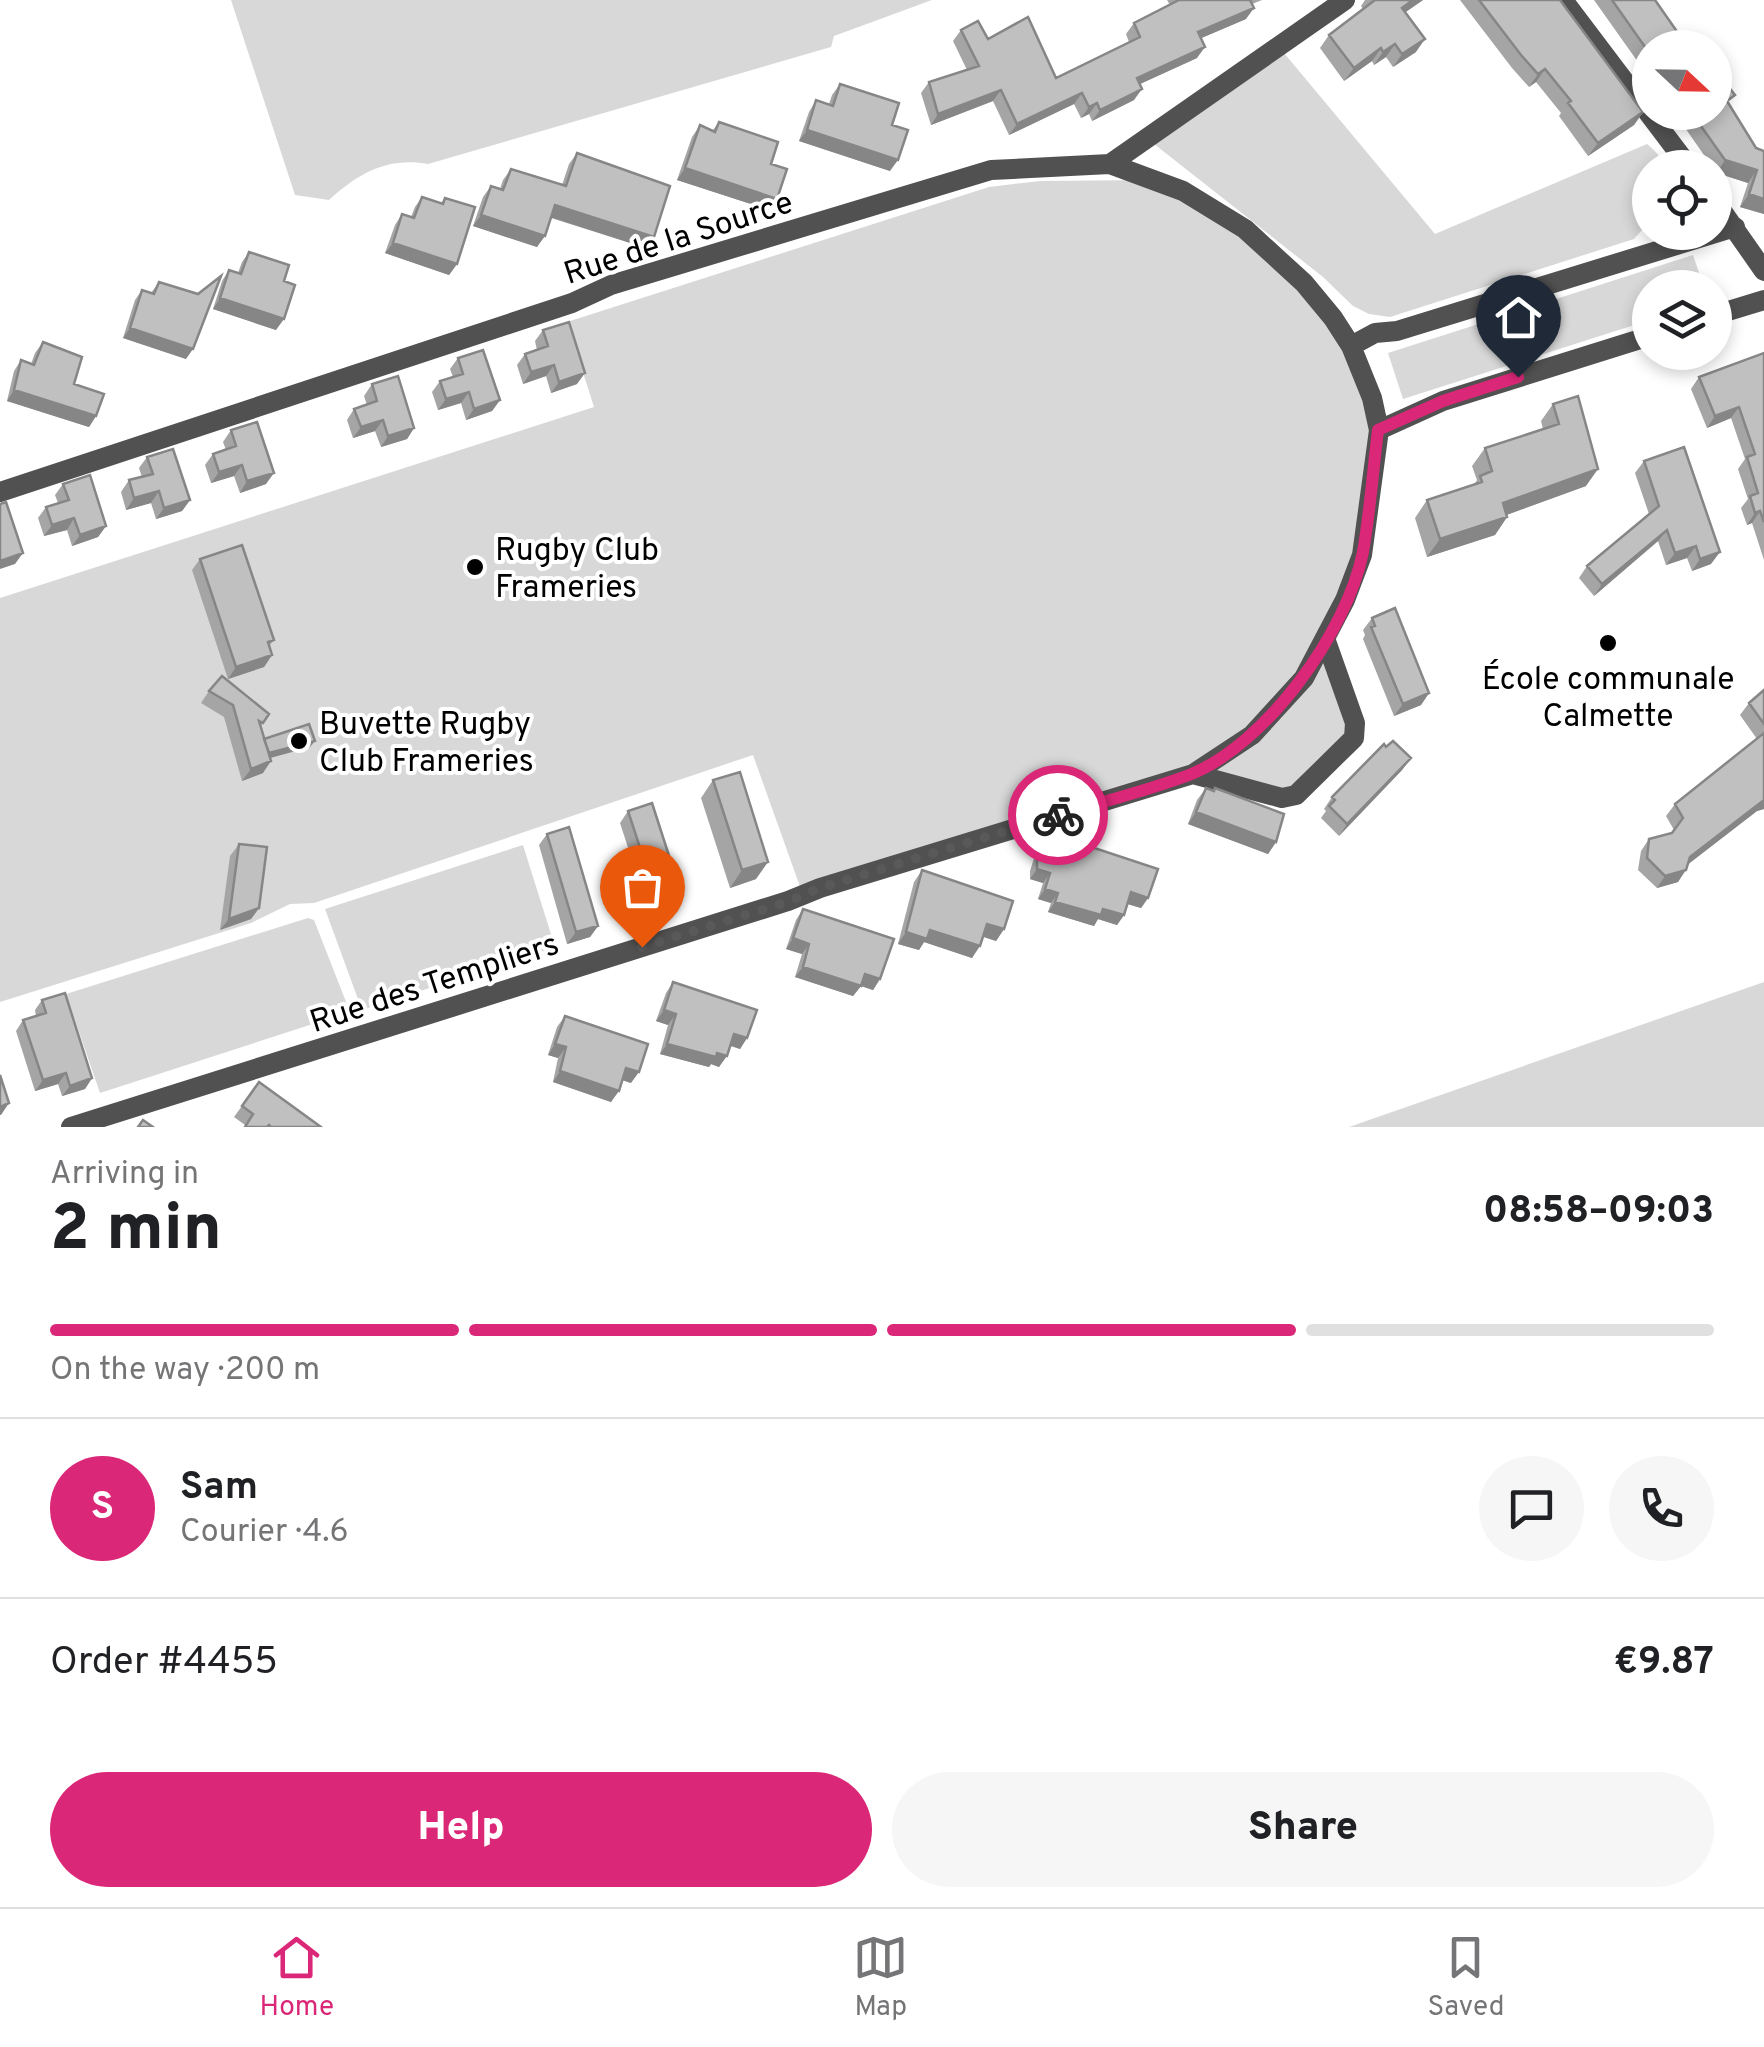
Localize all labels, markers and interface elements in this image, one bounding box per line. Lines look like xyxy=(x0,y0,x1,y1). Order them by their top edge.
north arrow xyxy=(1632,30,1732,130)
map controls xyxy=(1632,30,1732,370)
button: locate xyxy=(1632,150,1732,250)
street label: Rue de la Source xyxy=(559,184,799,296)
button: layers xyxy=(1632,270,1732,370)
pin xyxy=(1476,275,1561,378)
icon: home xyxy=(1491,290,1546,345)
place label: Rugby Club Frameries xyxy=(495,532,659,609)
marker: Rugby Club Frameries xyxy=(464,556,486,578)
marker: École communale Calmette xyxy=(1597,632,1619,654)
place label: École communale Calmette xyxy=(1482,659,1734,738)
place label: Buvette Rugby Club Frameries xyxy=(319,706,534,783)
marker: Buvette Rugby Club Frameries xyxy=(288,730,310,752)
courier xyxy=(1008,765,1108,865)
icon: bike xyxy=(1031,788,1086,843)
pin xyxy=(600,845,685,948)
icon: bag xyxy=(615,860,670,915)
street label: Rue des Templiers xyxy=(305,926,565,1044)
text: Arriving in xyxy=(50,1155,199,1195)
text: 08:58–09:03 xyxy=(1483,1188,1714,1237)
text: 2 min xyxy=(50,1191,222,1273)
text: On the way · 200 m xyxy=(50,1351,320,1391)
button: chat xyxy=(1479,1456,1584,1561)
button: phone xyxy=(1609,1456,1714,1561)
text: Sam xyxy=(180,1464,258,1513)
text: S xyxy=(91,1484,114,1533)
text: Courier · 4.6 xyxy=(180,1513,349,1553)
text: Order #4455 xyxy=(50,1639,278,1688)
text: €9.87 xyxy=(1614,1639,1714,1688)
button: Help xyxy=(50,1772,872,1887)
button: Share xyxy=(892,1772,1714,1887)
tab: Home xyxy=(260,1930,334,2026)
tab: Map xyxy=(853,1930,908,2026)
tab: Saved xyxy=(1427,1930,1504,2026)

